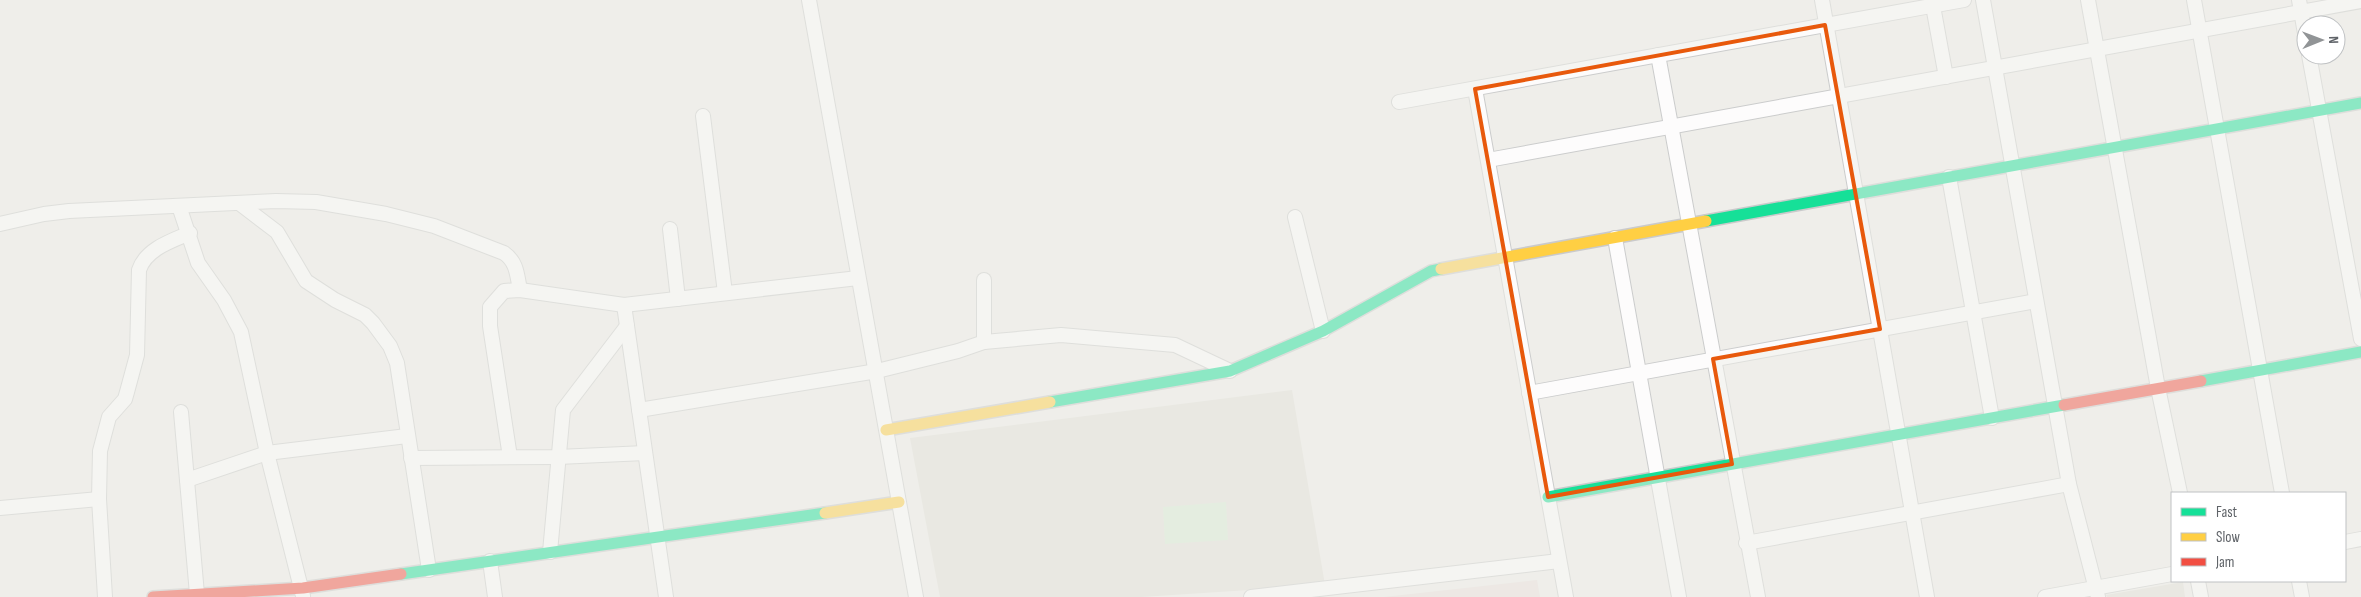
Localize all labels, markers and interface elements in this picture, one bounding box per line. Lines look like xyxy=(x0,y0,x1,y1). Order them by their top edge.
north arrow xyxy=(2296,15,2346,65)
text: N xyxy=(2325,36,2342,44)
legend xyxy=(2171,492,2346,582)
text: Fast xyxy=(2216,503,2238,522)
text: Slow xyxy=(2216,528,2240,547)
text: Jam xyxy=(2215,553,2234,572)

